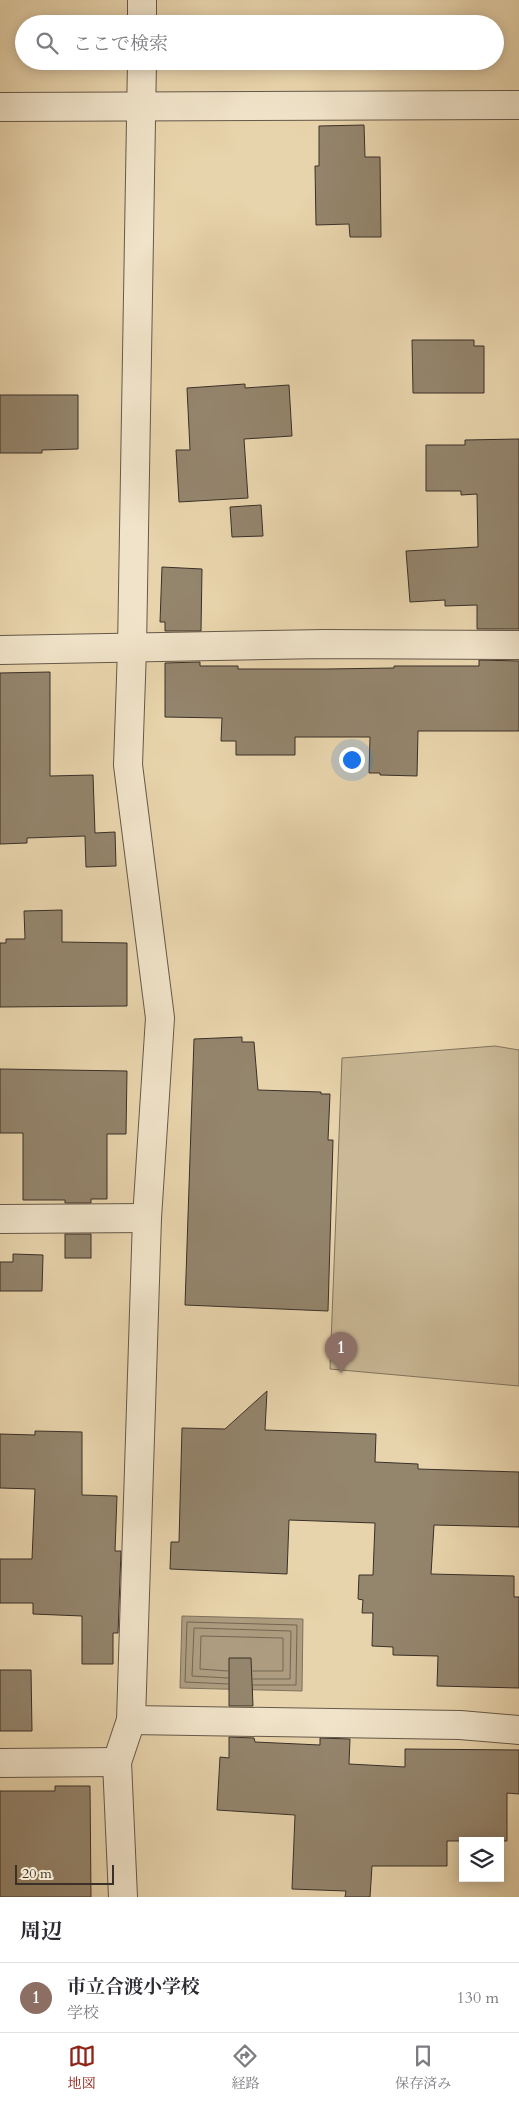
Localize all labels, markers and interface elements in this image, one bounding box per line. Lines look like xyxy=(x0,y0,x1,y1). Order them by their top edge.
search box xyxy=(15,15,504,70)
icon: search xyxy=(33,29,61,57)
text: ここで検索 xyxy=(73,31,168,57)
your location xyxy=(339,747,365,773)
pin: 1 xyxy=(325,1332,357,1373)
map controls xyxy=(459,1837,504,1882)
button: layers xyxy=(459,1837,504,1882)
scale bar xyxy=(15,1862,114,1885)
text: 20 m xyxy=(22,1864,52,1883)
text: 周辺 xyxy=(20,1917,62,1946)
text: 市立合渡小学校 xyxy=(67,1974,200,2000)
text: 1 xyxy=(32,1987,40,2009)
text: 130 m xyxy=(457,1987,499,2009)
text: 学校 xyxy=(67,2002,99,2024)
tab: 地図 xyxy=(68,2042,96,2093)
tab: 経路 xyxy=(231,2042,259,2093)
tab: 保存済み xyxy=(395,2042,451,2093)

